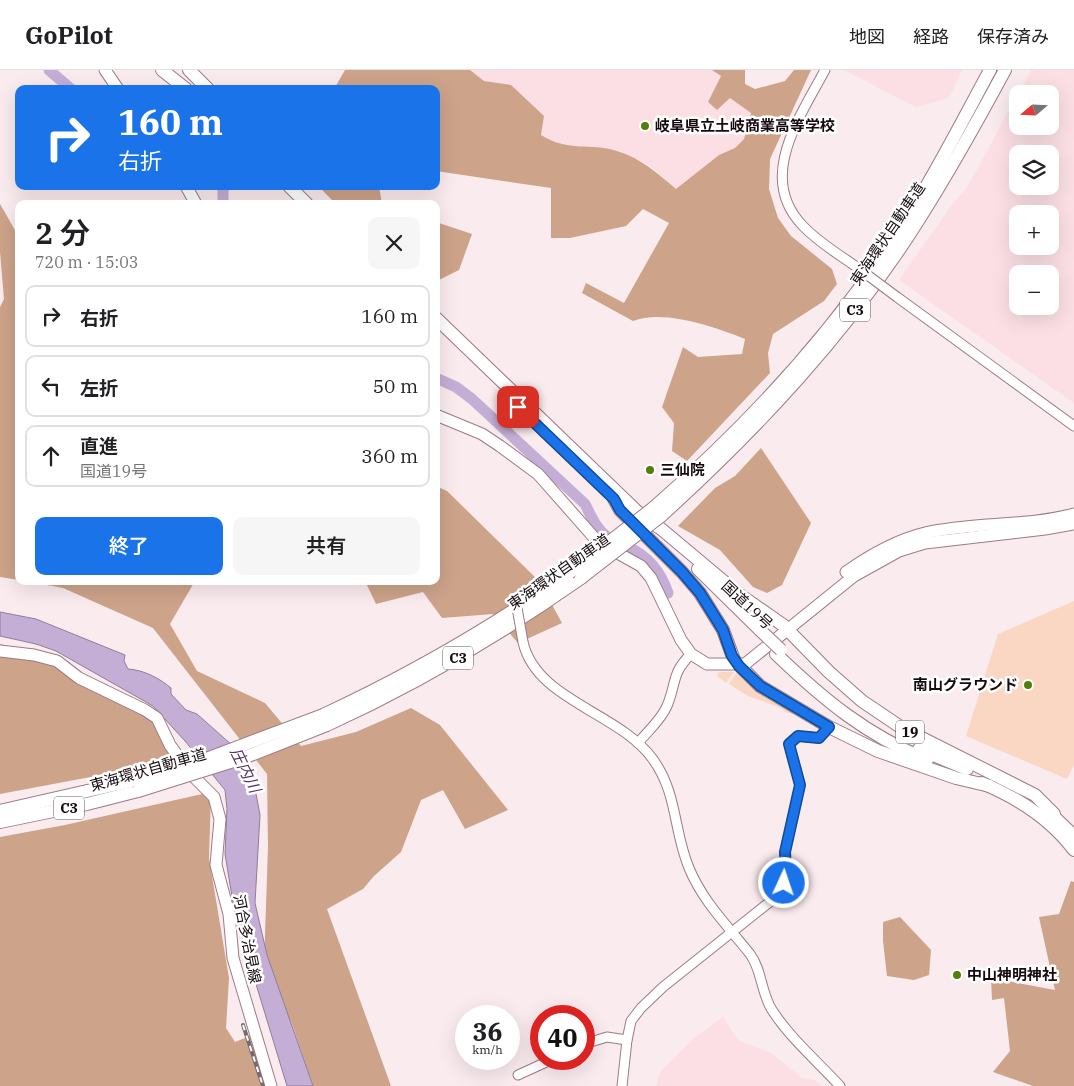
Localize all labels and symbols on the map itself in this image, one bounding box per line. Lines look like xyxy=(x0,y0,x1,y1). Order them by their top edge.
north arrow xyxy=(1009,85,1059,135)
place label: 岐阜県立土岐商業高等学校 xyxy=(655,116,835,135)
marker: 岐阜県立土岐商業高等学校 xyxy=(639,120,651,132)
street label: 東海環状自動車道 xyxy=(846,179,929,289)
road number: C3 xyxy=(840,298,870,322)
pin xyxy=(497,386,539,428)
place label: 三仙院 xyxy=(660,460,705,479)
marker: 三仙院 xyxy=(644,464,656,476)
street label: 東海環状自動車道 xyxy=(504,529,613,614)
street label: 国道19号 xyxy=(718,576,777,633)
road number: C3 xyxy=(443,646,473,670)
place label: 南山グラウンド xyxy=(913,675,1018,694)
marker: 南山グラウンド xyxy=(1022,679,1034,691)
road number: 19 xyxy=(896,720,924,744)
street label: 東海環状自動車道 xyxy=(88,744,208,795)
water label: 庄内川 xyxy=(226,744,266,798)
road number: C3 xyxy=(54,796,84,820)
position arrow xyxy=(757,856,809,908)
street label: 河合多治見線 xyxy=(230,893,265,985)
place label: 中山神明神社 xyxy=(967,965,1057,984)
marker: 中山神明神社 xyxy=(951,969,963,981)
speed limit sign: 40 xyxy=(530,1005,595,1070)

